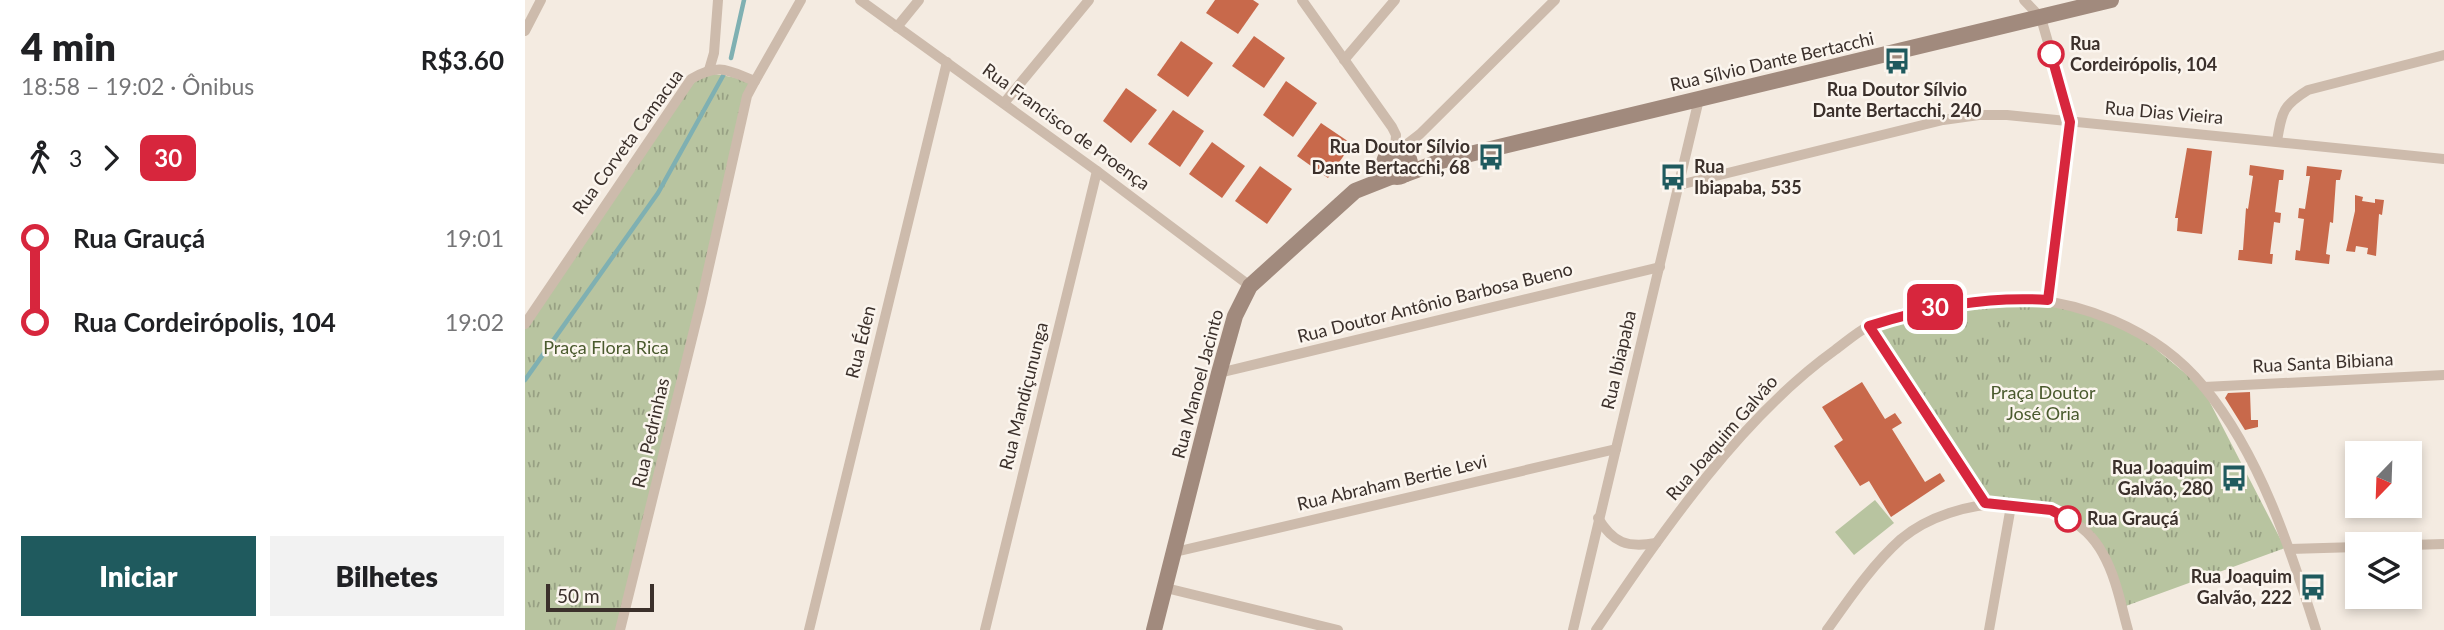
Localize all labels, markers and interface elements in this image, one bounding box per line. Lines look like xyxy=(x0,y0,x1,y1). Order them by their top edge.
text: 4 min xyxy=(21,23,116,69)
street label: Rua Sílvio Dante Bertacchi xyxy=(1668,27,1876,95)
place label: Rua Cordeirópolis, 104 xyxy=(2070,32,2217,75)
marker: Rua Cordeirópolis, 104 xyxy=(2038,41,2064,67)
text: R$3.60 xyxy=(421,44,504,76)
bus stop icon: Rua Doutor Sílvio Dante Bertacchi, 240 xyxy=(1882,46,1912,76)
street label: Rua Francisco de Proença xyxy=(979,58,1155,194)
street label: Rua Corveta Camacua xyxy=(567,65,687,218)
text: 18:58 – 19:02 · Ônibus xyxy=(21,72,254,100)
place label: Rua Doutor Sílvio Dante Bertacchi, 240 xyxy=(1813,78,1981,121)
street label: Rua Dias Vieira xyxy=(2104,96,2224,128)
place label: Rua Doutor Sílvio Dante Bertacchi, 68 xyxy=(1311,135,1470,178)
icon: walk xyxy=(21,139,59,177)
icon: forward xyxy=(92,139,130,177)
bus stop icon: Rua Doutor Sílvio Dante Bertacchi, 68 xyxy=(1476,142,1506,172)
text: 30 xyxy=(154,143,182,172)
text: 3 xyxy=(69,144,82,172)
place label: Rua Ibiapaba, 535 xyxy=(1694,155,1802,198)
bus stop icon: Rua Ibiapaba, 535 xyxy=(1658,162,1688,192)
text: Rua Grauçá xyxy=(73,222,205,254)
text: 19:01 xyxy=(445,224,504,252)
street label: Rua Doutor Antônio Barbosa Bueno xyxy=(1295,257,1575,347)
line badge: 30 xyxy=(1903,284,1967,330)
text: 30 xyxy=(1921,292,1949,321)
street label: Rua Éden xyxy=(840,303,880,380)
text: Rua Cordeirópolis, 104 xyxy=(73,306,336,338)
street label: Rua Manoel Jacinto xyxy=(1167,307,1228,461)
text: 19:02 xyxy=(445,308,504,336)
street label: Rua Ibiapaba xyxy=(1596,308,1640,411)
street label: Rua Mandiçununga xyxy=(994,320,1052,472)
park label: Praça Flora Rica xyxy=(543,336,669,358)
street label: Rua Santa Bibiana xyxy=(2252,347,2394,377)
street label: Rua Joaquim Galvão xyxy=(1661,370,1782,504)
street label: Rua Pedrinhas xyxy=(627,375,673,490)
park label: Praça Doutor José Oria xyxy=(1990,381,2096,424)
north arrow xyxy=(2345,441,2422,518)
map controls xyxy=(2345,441,2422,609)
street label: Rua Abraham Bertie Levi xyxy=(1295,449,1489,515)
place label: Rua Joaquim Galvão, 280 xyxy=(2112,456,2213,499)
bus stop icon: Rua Joaquim Galvão, 280 xyxy=(2219,463,2249,493)
marker: Rua Grauçá xyxy=(2055,506,2081,532)
place label: Rua Grauçá xyxy=(2087,507,2179,529)
button: layers xyxy=(2345,532,2422,609)
button: Iniciar xyxy=(21,536,256,616)
button: Bilhetes xyxy=(270,536,504,616)
place label: Rua Joaquim Galvão, 222 xyxy=(2191,565,2292,608)
bus stop icon: Rua Joaquim Galvão, 222 xyxy=(2298,572,2328,602)
scale bar xyxy=(546,581,655,613)
text: 50 m xyxy=(557,584,600,607)

